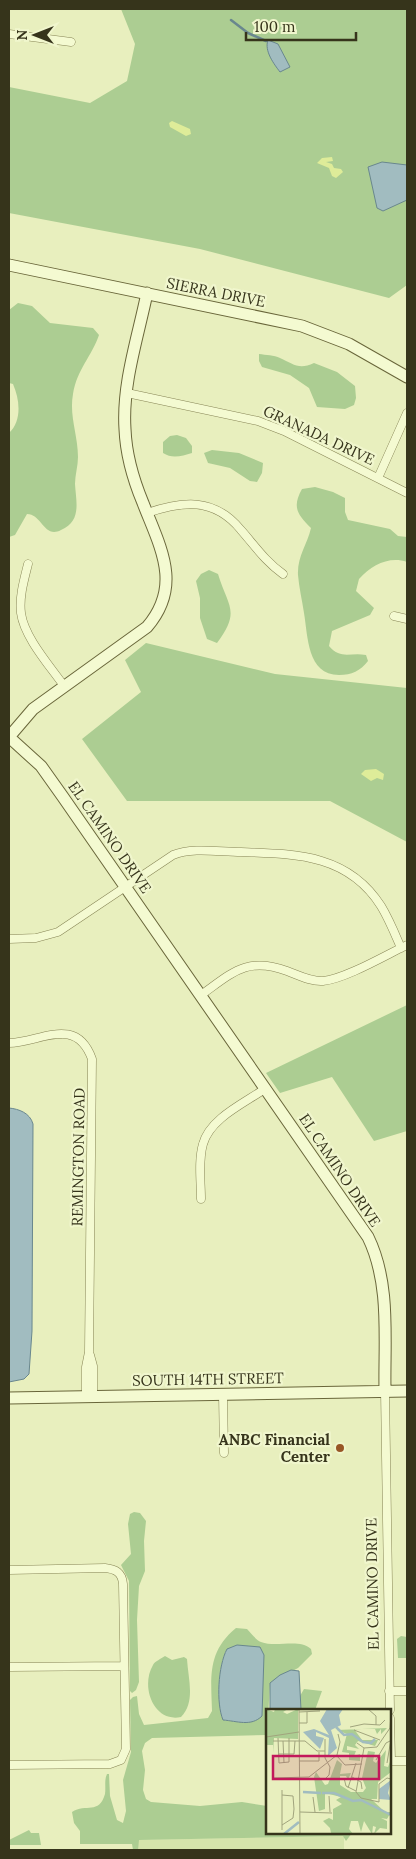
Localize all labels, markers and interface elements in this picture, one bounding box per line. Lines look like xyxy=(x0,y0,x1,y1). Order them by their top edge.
north arrow xyxy=(10,10,60,60)
scale bar xyxy=(246,10,356,42)
text: 100 m xyxy=(254,17,295,36)
text: N xyxy=(13,29,31,40)
street label: SIERRA DRIVE xyxy=(165,273,267,311)
street label: GRANADA DRIVE xyxy=(260,401,378,469)
street label: EL CAMINO DRIVE xyxy=(64,777,156,897)
street label: REMINGTON ROAD xyxy=(67,1087,89,1227)
street label: EL CAMINO DRIVE xyxy=(295,1110,385,1230)
street label: SOUTH 14TH STREET xyxy=(132,1368,284,1390)
place label: ANBC Financial Center xyxy=(219,1430,331,1466)
marker: ANBC Financial Center xyxy=(334,1442,346,1454)
street label: EL CAMINO DRIVE xyxy=(361,1518,383,1650)
inset map xyxy=(266,1709,391,1834)

